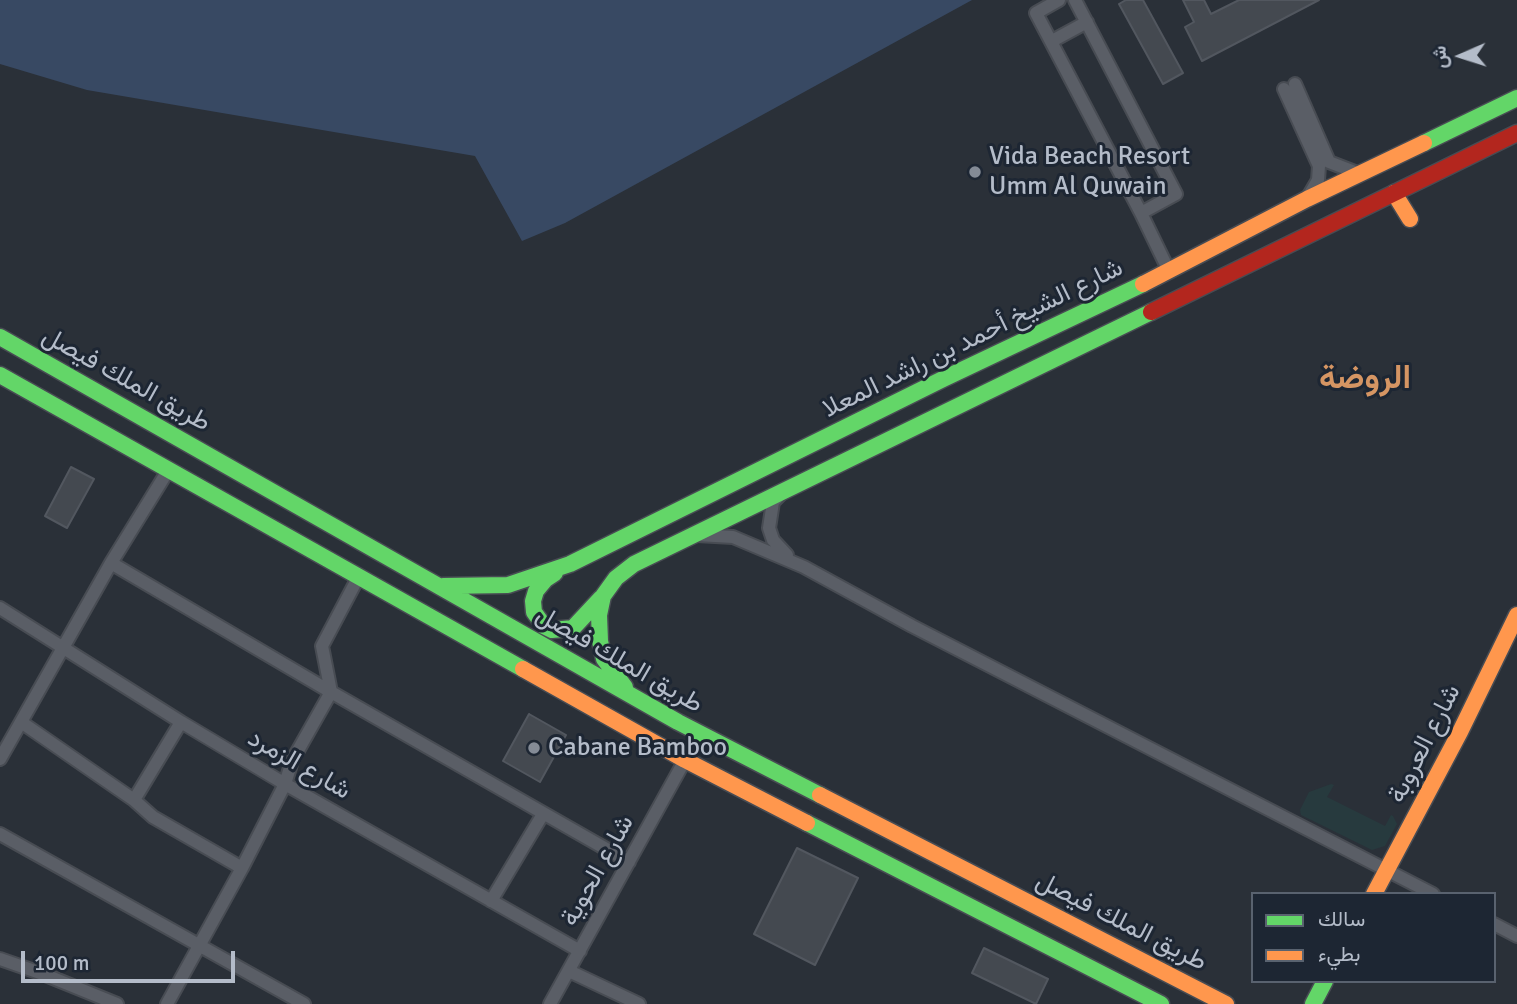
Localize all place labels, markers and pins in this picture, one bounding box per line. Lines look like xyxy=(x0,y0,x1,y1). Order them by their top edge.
place label: Vida Beach Resort Umm Al Quwain xyxy=(989,141,1190,202)
marker: Vida Beach Resort Umm Al Quwain xyxy=(967,164,983,180)
place label: Cabane Bamboo xyxy=(548,732,727,764)
marker: Cabane Bamboo xyxy=(526,740,542,756)

